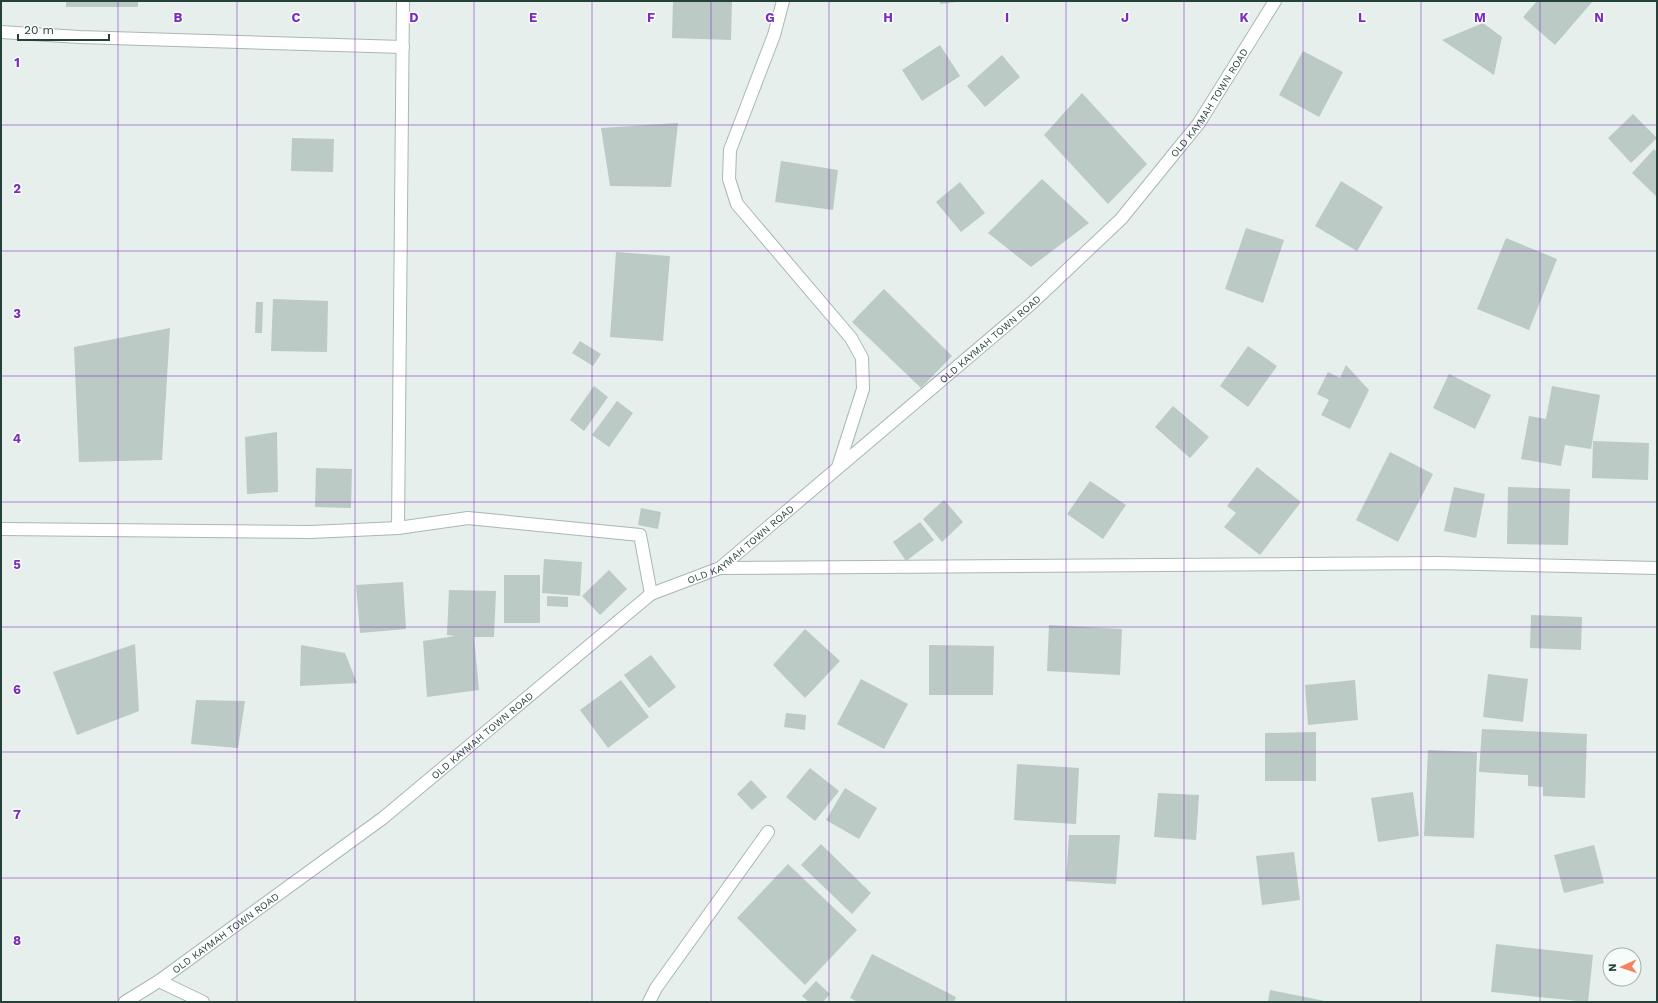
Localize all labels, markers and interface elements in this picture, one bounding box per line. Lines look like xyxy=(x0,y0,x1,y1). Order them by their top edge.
text: B xyxy=(174,10,183,25)
text: C xyxy=(292,10,301,25)
text: D xyxy=(409,10,419,25)
text: E xyxy=(529,10,537,25)
text: F xyxy=(647,10,655,25)
text: G xyxy=(765,10,775,25)
text: H xyxy=(883,10,893,25)
text: I xyxy=(1005,10,1009,25)
text: J xyxy=(1121,10,1129,25)
text: K xyxy=(1239,10,1249,25)
text: L xyxy=(1358,10,1366,25)
text: M xyxy=(1474,10,1486,25)
text: N xyxy=(1594,10,1604,25)
scale bar xyxy=(18,16,109,42)
text: 20 m xyxy=(24,23,54,37)
street label: OLD KAYMAH TOWN ROAD xyxy=(1169,46,1250,159)
text: 1 xyxy=(14,55,20,70)
text: 2 xyxy=(13,181,21,196)
street label: OLD KAYMAH TOWN ROAD xyxy=(937,293,1043,385)
text: 3 xyxy=(13,306,21,321)
text: 4 xyxy=(13,431,22,446)
street label: OLD KAYMAH TOWN ROAD xyxy=(686,503,796,586)
text: 5 xyxy=(13,557,21,572)
text: 6 xyxy=(13,682,21,697)
street label: OLD KAYMAH TOWN ROAD xyxy=(429,690,535,781)
text: 7 xyxy=(13,807,21,822)
street label: OLD KAYMAH TOWN ROAD xyxy=(170,891,281,976)
text: 8 xyxy=(13,933,21,948)
north arrow xyxy=(1602,947,1642,987)
text: N xyxy=(1606,963,1619,972)

